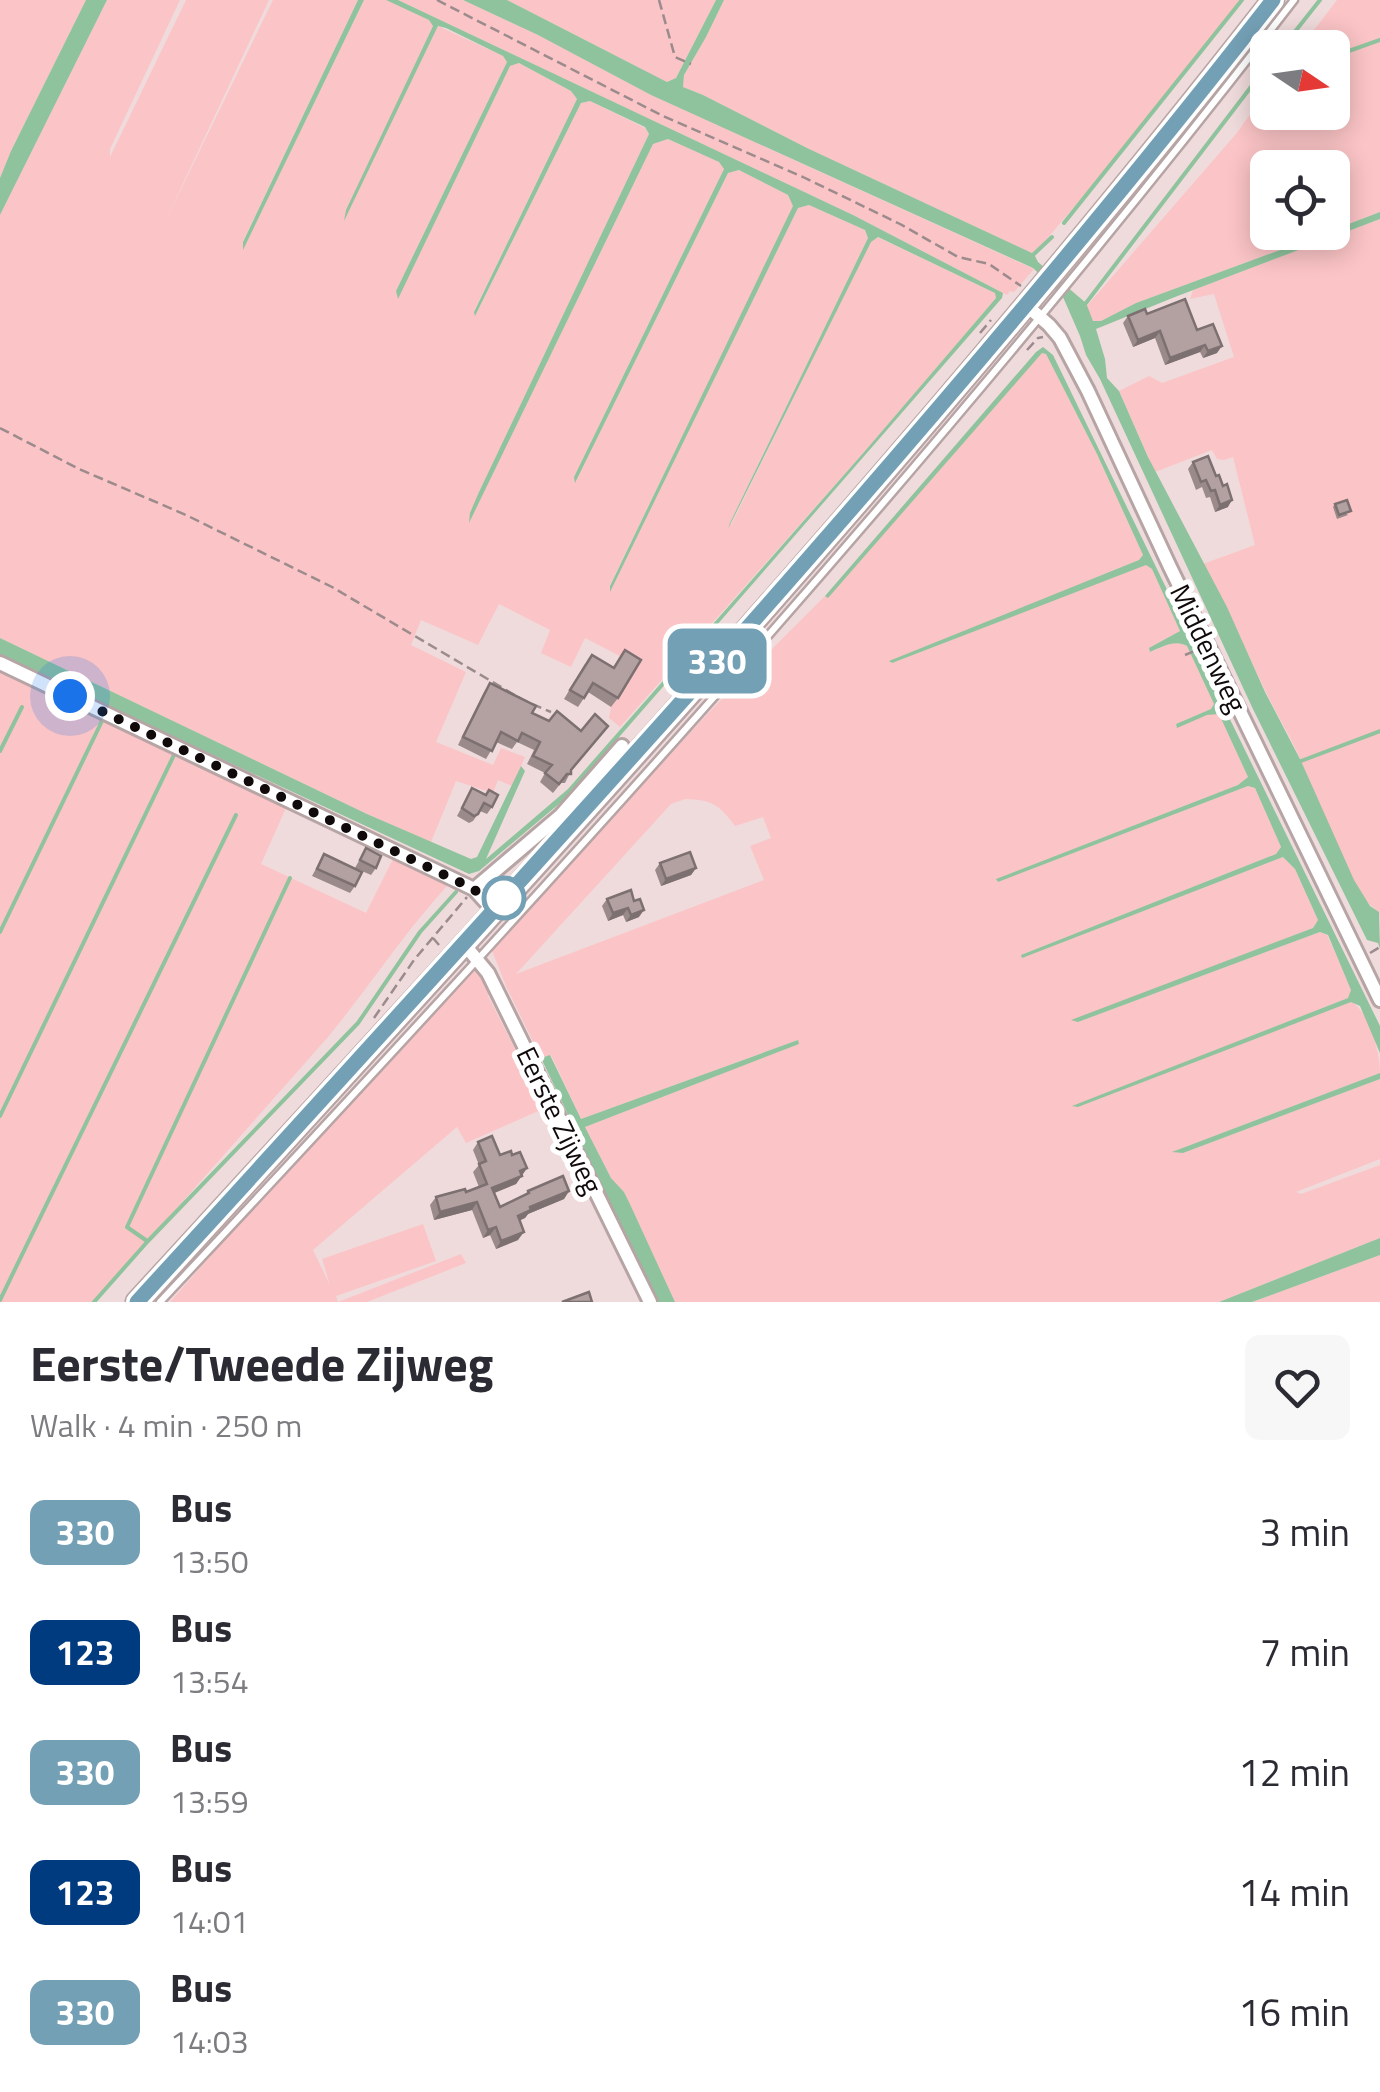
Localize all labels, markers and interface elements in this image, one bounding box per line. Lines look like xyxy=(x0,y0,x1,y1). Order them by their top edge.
north arrow xyxy=(1250,30,1350,130)
map controls xyxy=(1250,30,1350,250)
button: locate xyxy=(1250,150,1350,250)
street label: Middenweg xyxy=(1159,577,1259,719)
line badge: 330 xyxy=(660,628,774,694)
text: 330 xyxy=(688,634,746,688)
your location xyxy=(45,671,95,721)
unlabelled marker xyxy=(483,877,525,919)
street label: Eerste Zijweg xyxy=(506,1039,614,1201)
text: Eerste/Tweede Zijweg xyxy=(30,1327,493,1400)
button: heart xyxy=(1245,1335,1350,1440)
text: Walk · 4 min · 250 m xyxy=(30,1401,302,1449)
text: Bus xyxy=(170,1479,232,1537)
text: 3 min xyxy=(1260,1503,1350,1561)
text: 330 xyxy=(56,1505,114,1559)
text: 13:50 xyxy=(170,1537,249,1585)
text: Bus xyxy=(170,1599,232,1657)
text: 7 min xyxy=(1260,1623,1350,1681)
text: 123 xyxy=(56,1625,114,1679)
text: 13:54 xyxy=(170,1657,249,1705)
text: Bus xyxy=(170,1719,232,1777)
text: 12 min xyxy=(1239,1743,1350,1801)
text: 330 xyxy=(56,1745,114,1799)
text: 13:59 xyxy=(170,1777,249,1825)
text: Bus xyxy=(170,1839,232,1897)
text: 14 min xyxy=(1239,1863,1350,1921)
text: 123 xyxy=(56,1865,114,1919)
text: 14:01 xyxy=(170,1897,249,1945)
text: Bus xyxy=(170,1959,232,2017)
text: 16 min xyxy=(1239,1983,1350,2041)
text: 330 xyxy=(56,1985,114,2039)
text: 14:03 xyxy=(170,2017,249,2065)

